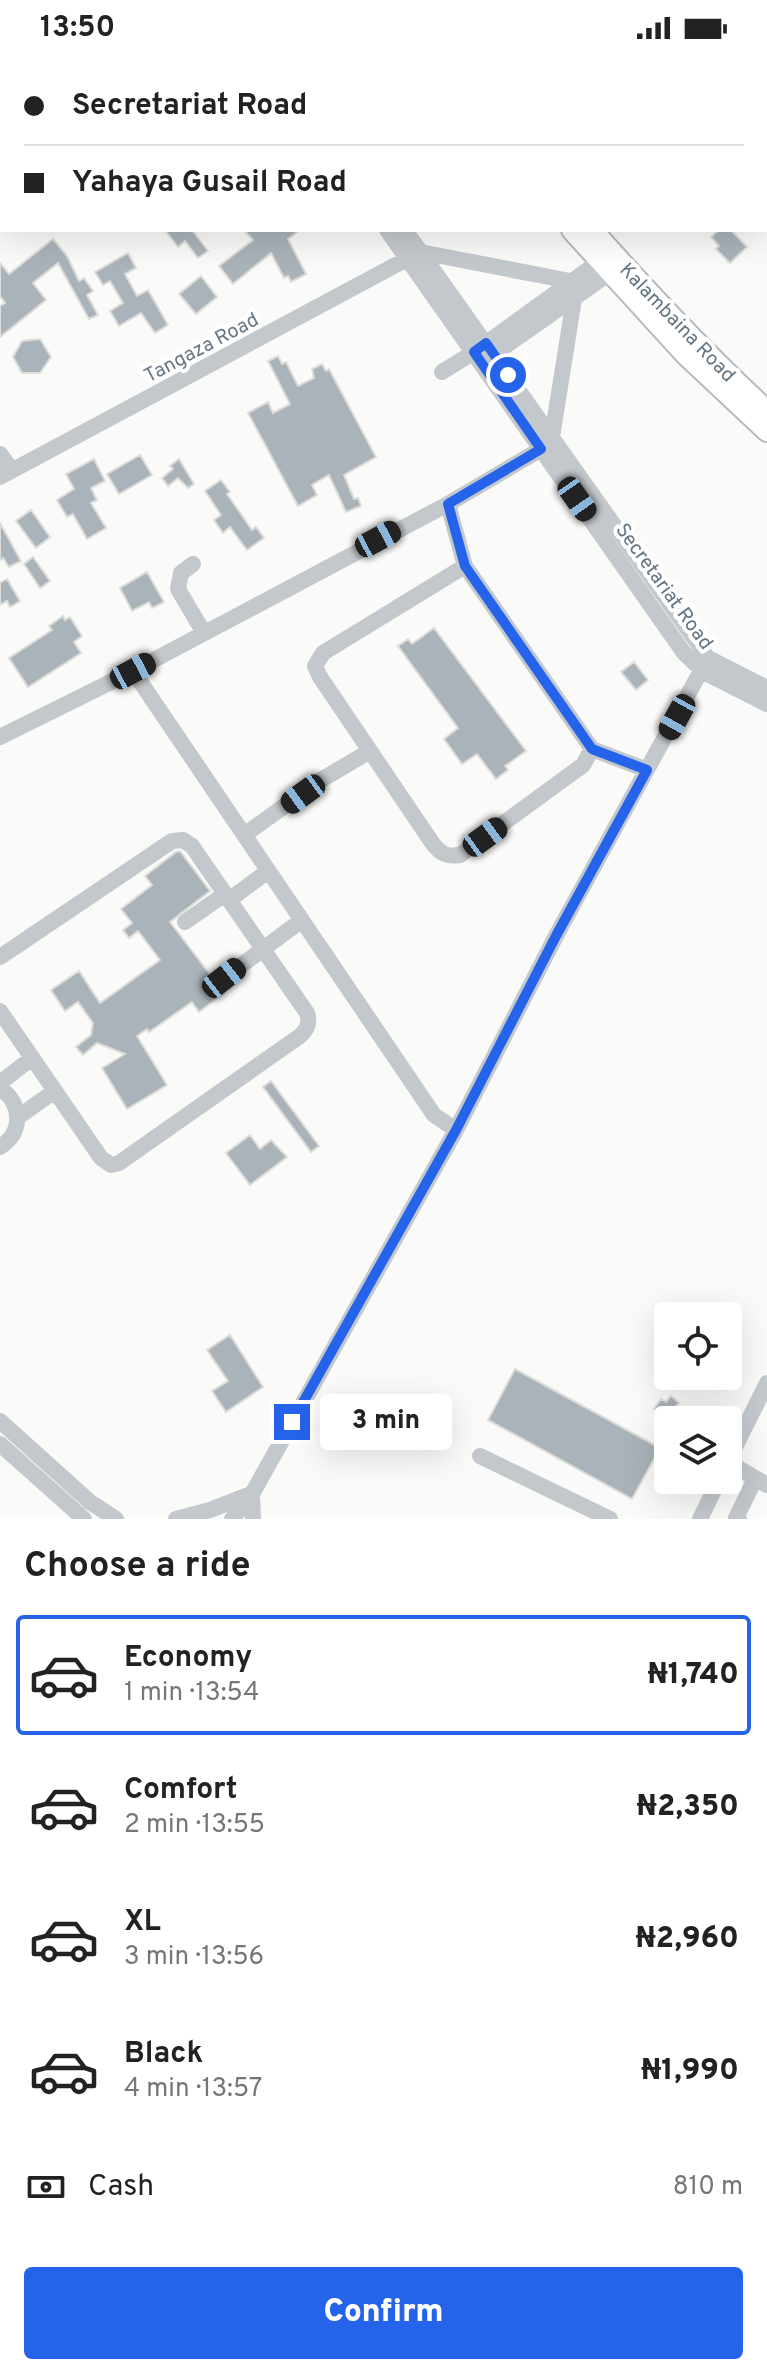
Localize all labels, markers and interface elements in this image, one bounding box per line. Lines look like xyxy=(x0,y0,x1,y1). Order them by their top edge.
text: 13:50 xyxy=(40,10,115,47)
text: Secretariat Road xyxy=(72,88,307,125)
text: Yahaya Gusail Road xyxy=(72,165,347,202)
street label: Kalambaina Road xyxy=(613,258,740,389)
street label: Tangaza Road xyxy=(140,308,264,390)
route start xyxy=(490,357,526,393)
car xyxy=(553,472,601,526)
car xyxy=(351,517,405,561)
street label: Secretariat Road xyxy=(609,519,718,656)
car xyxy=(106,649,160,693)
car xyxy=(655,690,699,744)
car xyxy=(277,770,329,818)
car xyxy=(459,813,511,861)
car xyxy=(198,954,250,1002)
map controls xyxy=(654,1302,742,1494)
button: locate xyxy=(654,1302,742,1390)
callout: 3 min xyxy=(320,1394,452,1450)
route end xyxy=(274,1404,310,1440)
text: 3 min xyxy=(352,1405,420,1438)
button: layers xyxy=(654,1406,742,1494)
text: Choose a ride xyxy=(24,1544,250,1590)
icon: car xyxy=(28,1639,100,1711)
text: Economy xyxy=(124,1640,252,1677)
text: ₦1,740 xyxy=(647,1657,739,1694)
text: 1 min · 13:54 xyxy=(124,1677,259,1710)
icon: car xyxy=(28,1771,100,1843)
text: Comfort xyxy=(124,1772,237,1809)
text: ₦2,350 xyxy=(637,1789,739,1826)
text: 2 min · 13:55 xyxy=(124,1809,265,1842)
icon: car xyxy=(28,1903,100,1975)
text: XL xyxy=(124,1904,161,1941)
text: ₦2,960 xyxy=(635,1921,739,1958)
text: 3 min · 13:56 xyxy=(124,1941,264,1974)
icon: car xyxy=(28,2035,100,2107)
text: Black xyxy=(124,2036,203,2073)
text: ₦1,990 xyxy=(641,2053,739,2090)
text: 4 min · 13:57 xyxy=(124,2073,262,2106)
icon: cash xyxy=(24,2165,68,2209)
text: Cash xyxy=(88,2169,154,2206)
text: 810 m xyxy=(673,2171,743,2204)
button: Confirm xyxy=(24,2267,743,2359)

